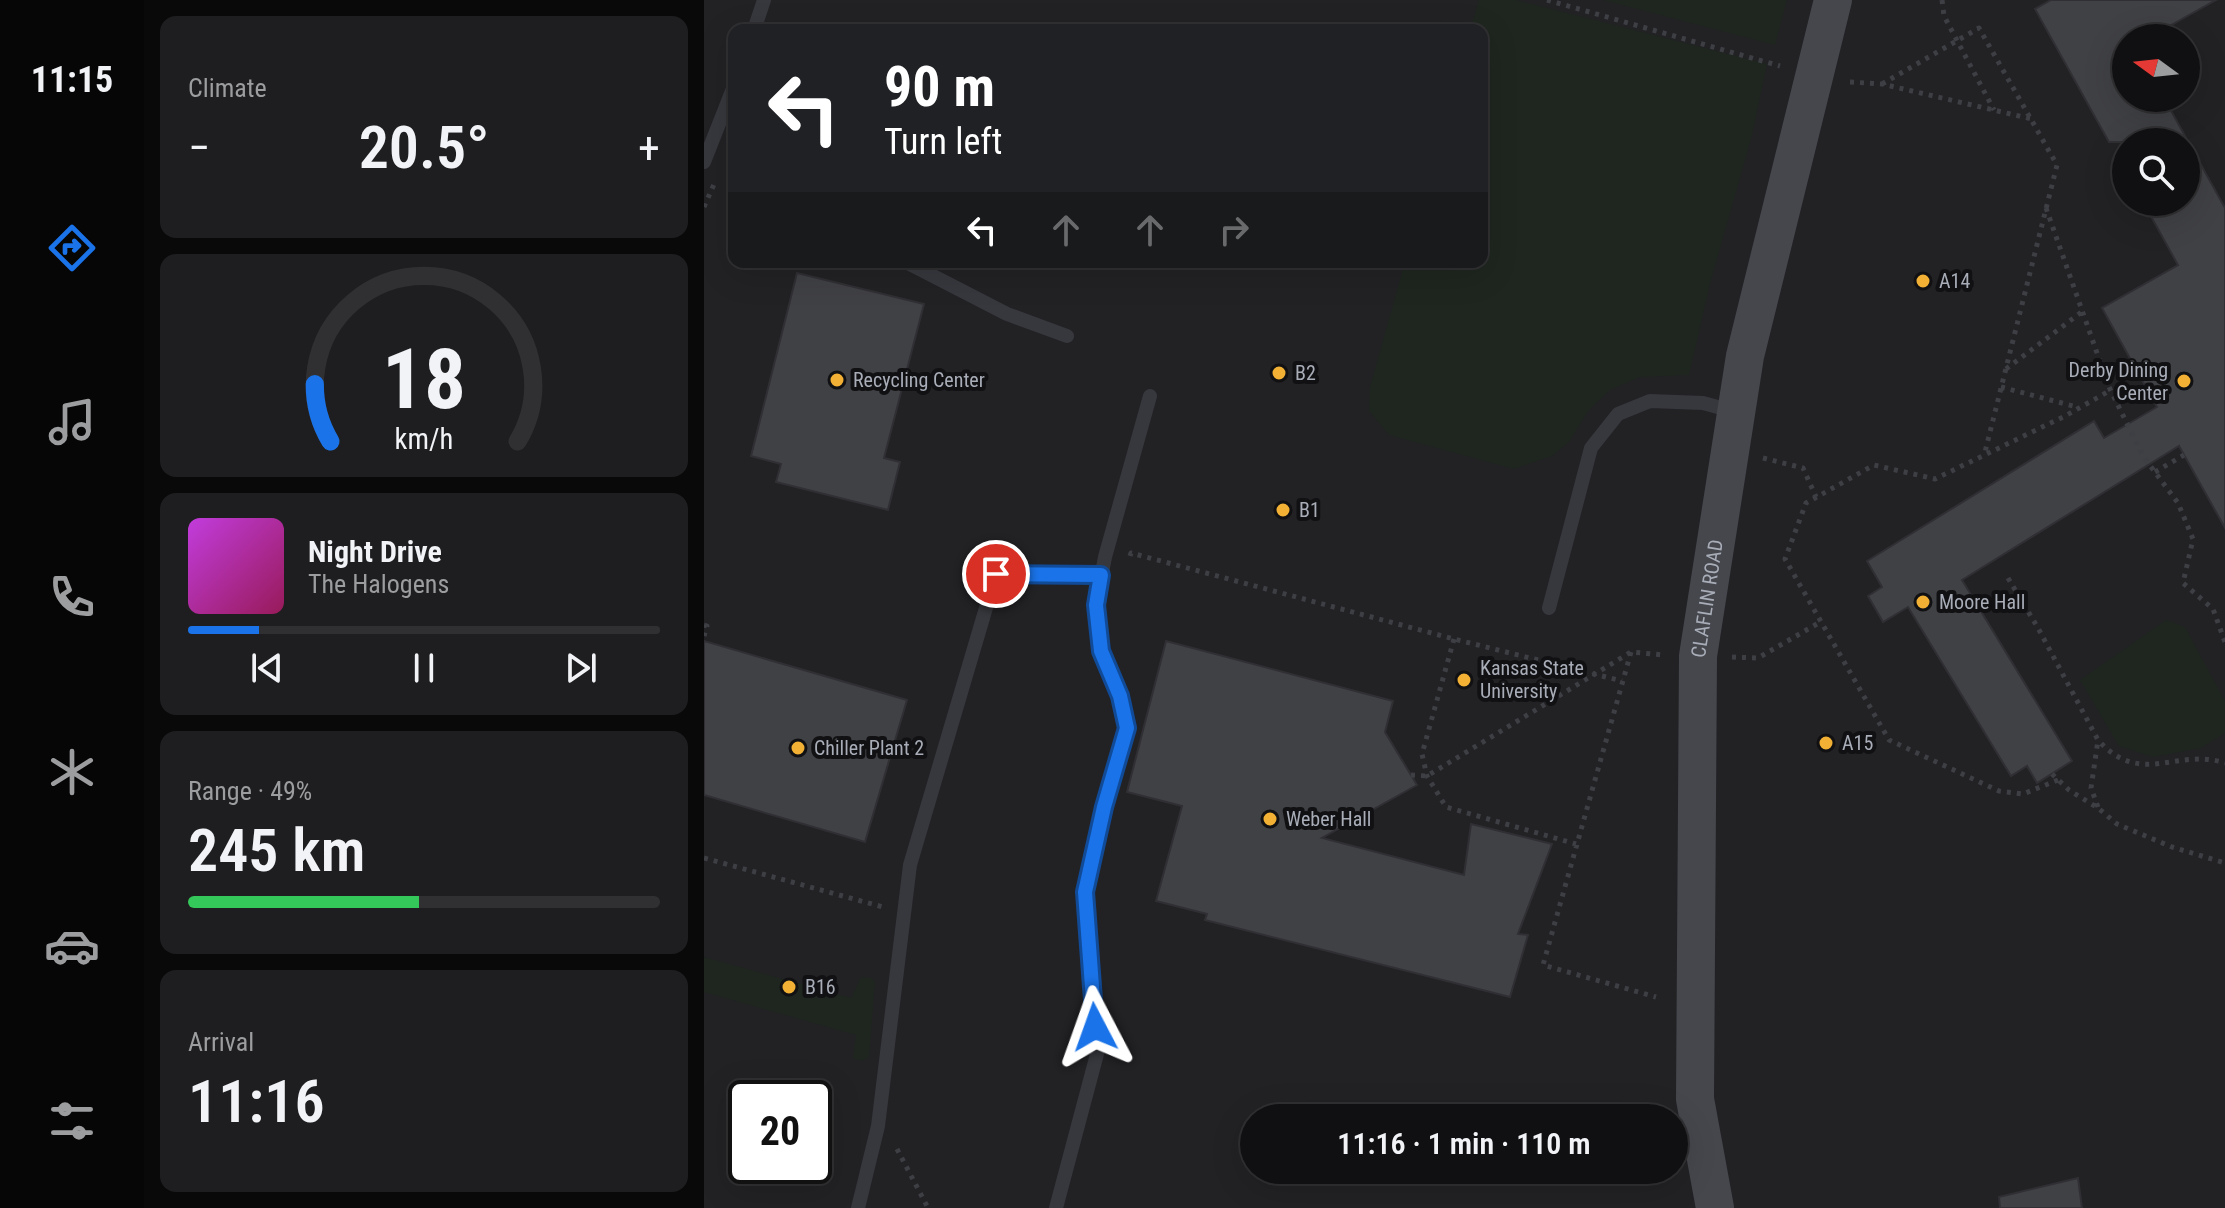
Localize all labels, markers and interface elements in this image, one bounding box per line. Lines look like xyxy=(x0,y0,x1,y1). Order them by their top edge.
north arrow xyxy=(2112,24,2200,112)
map controls xyxy=(2112,24,2200,216)
text: 90 m xyxy=(884,54,995,120)
icon: left xyxy=(752,56,856,160)
text: 11:15 xyxy=(31,59,113,101)
text: Climate xyxy=(188,73,267,103)
text: 20.5° xyxy=(359,112,489,183)
text: Turn left xyxy=(884,121,1002,163)
text: − xyxy=(188,122,210,174)
text: + xyxy=(638,122,660,174)
button: search xyxy=(2112,128,2200,216)
icon: left xyxy=(960,208,1004,252)
icon: ahead xyxy=(1044,208,1088,252)
icon: ahead xyxy=(1128,208,1172,252)
icon: right xyxy=(1212,208,1256,252)
icon: directions xyxy=(44,220,100,276)
place label: A14 xyxy=(1939,269,1970,293)
marker: A14 xyxy=(1914,272,1932,290)
text: 18 xyxy=(382,330,466,427)
place label: Derby Dining Center xyxy=(2069,358,2168,405)
place label: B2 xyxy=(1295,361,1316,385)
marker: B2 xyxy=(1270,364,1288,382)
place label: Recycling Center xyxy=(853,368,985,392)
marker: Recycling Center xyxy=(828,371,846,389)
marker: Derby Dining Center xyxy=(2175,372,2193,390)
icon: music xyxy=(44,394,100,450)
text: km/h xyxy=(395,422,453,456)
place label: B1 xyxy=(1299,498,1320,522)
marker: B1 xyxy=(1274,501,1292,519)
text: Night Drive xyxy=(308,534,442,569)
street label: CLAFLIN ROAD xyxy=(1686,538,1728,659)
pin xyxy=(962,540,1030,608)
icon: arrive xyxy=(974,552,1018,596)
icon: phone xyxy=(44,569,100,625)
text: The Halogens xyxy=(308,569,449,599)
place label: Moore Hall xyxy=(1939,590,2025,614)
marker: Moore Hall xyxy=(1914,593,1932,611)
icon: previous xyxy=(245,646,289,690)
icon: pause xyxy=(402,646,446,690)
icon: next xyxy=(559,646,603,690)
place label: Kansas State University xyxy=(1480,656,1584,703)
marker: Kansas State University xyxy=(1455,671,1473,689)
place label: A15 xyxy=(1842,731,1873,755)
marker: A15 xyxy=(1817,734,1835,752)
place label: Chiller Plant 2 xyxy=(814,736,924,760)
marker: Chiller Plant 2 xyxy=(789,739,807,757)
icon: climate xyxy=(44,744,100,800)
text: Range · 49% xyxy=(188,776,312,806)
place label: Weber Hall xyxy=(1286,807,1371,831)
marker: Weber Hall xyxy=(1261,810,1279,828)
text: 245 km xyxy=(188,815,365,886)
icon: car xyxy=(44,918,100,974)
place label: B16 xyxy=(805,975,836,999)
marker: B16 xyxy=(780,978,798,996)
position arrow xyxy=(1053,985,1137,1069)
text: Arrival xyxy=(188,1027,254,1057)
text: 11:16 xyxy=(188,1066,325,1137)
speed limit sign: 20 xyxy=(728,1080,832,1184)
icon: filters xyxy=(44,1093,100,1149)
text: 11:16 · 1 min · 110 m xyxy=(1337,1126,1591,1161)

